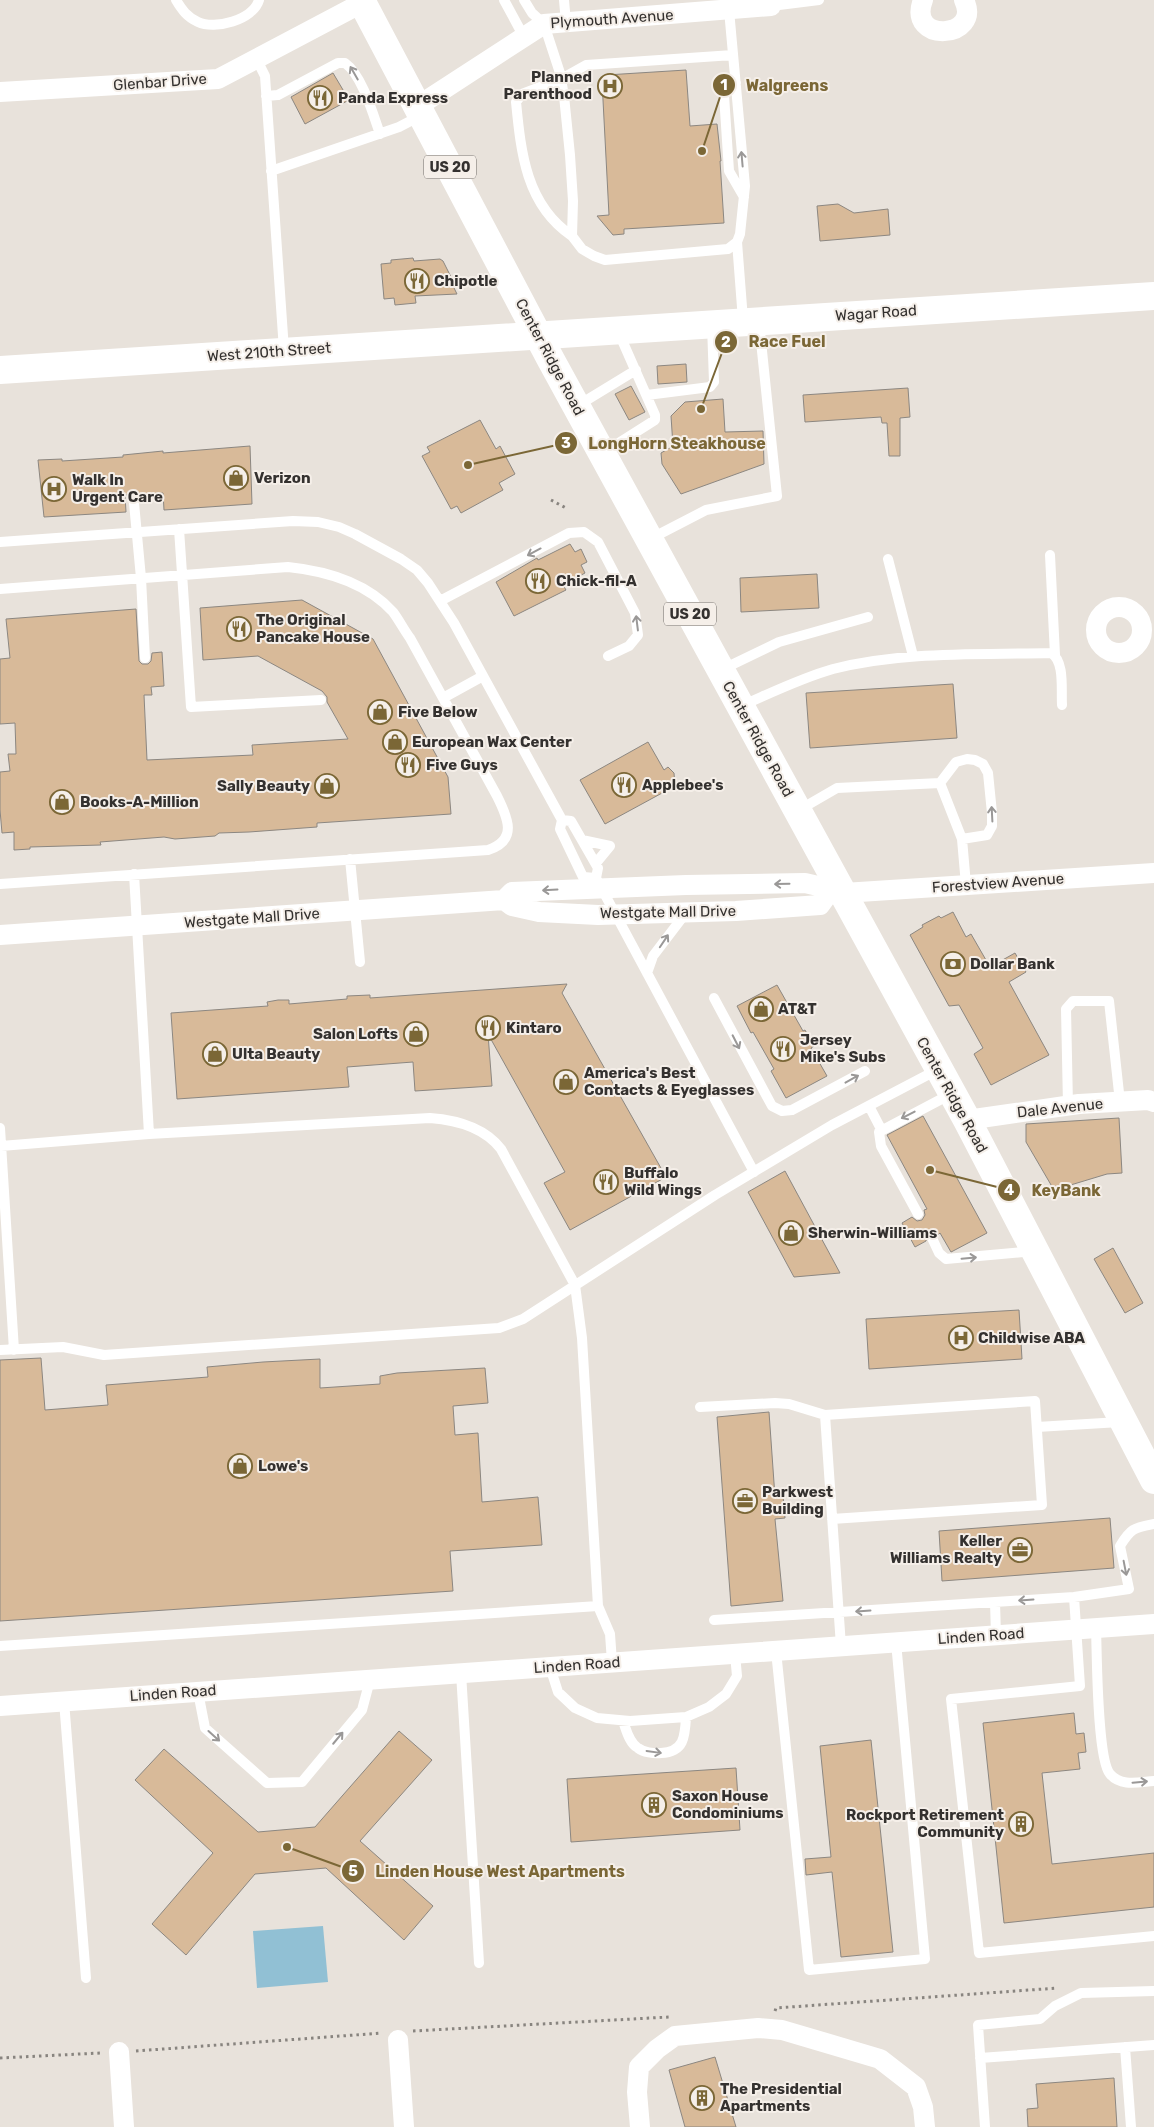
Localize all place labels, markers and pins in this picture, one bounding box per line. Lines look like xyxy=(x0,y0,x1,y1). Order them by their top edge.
place label: Planned Parenthood xyxy=(503,68,592,103)
callout: Walgreens xyxy=(711,70,838,101)
hospital icon: Planned Parenthood xyxy=(597,73,623,99)
restaurant icon: Panda Express xyxy=(307,85,333,111)
place label: Panda Express xyxy=(338,89,448,107)
restaurant icon: Chipotle xyxy=(404,268,430,294)
place label: Chipotle xyxy=(434,272,497,290)
callout: Race Fuel xyxy=(714,326,836,357)
callout: LongHorn Steakhouse xyxy=(553,428,776,459)
shop icon: Verizon xyxy=(223,465,249,491)
place label: Verizon xyxy=(254,469,311,487)
place label: Walk In Urgent Care xyxy=(72,471,163,506)
hospital icon: Walk In Urgent Care xyxy=(41,476,67,502)
restaurant icon: Chick-fil-A xyxy=(525,568,551,594)
place label: Chick-fil-A xyxy=(556,572,637,590)
place label: The Original Pancake House xyxy=(256,611,370,646)
restaurant icon: The Original Pancake House xyxy=(226,616,252,642)
shop icon: Five Below xyxy=(367,699,393,725)
place label: Five Below xyxy=(398,703,478,721)
shop icon: European Wax Center xyxy=(382,729,408,755)
place label: European Wax Center xyxy=(412,733,572,751)
restaurant icon: Five Guys xyxy=(395,752,421,778)
place label: Five Guys xyxy=(426,756,498,774)
restaurant icon: Applebee's xyxy=(611,772,637,798)
shop icon: Sally Beauty xyxy=(314,773,340,799)
place label: Applebee's xyxy=(642,776,723,794)
place label: Sally Beauty xyxy=(217,777,310,795)
shop icon: Books-A-Million xyxy=(49,789,75,815)
place label: Books-A-Million xyxy=(80,793,199,811)
bank icon: Dollar Bank xyxy=(940,951,966,977)
place label: Dollar Bank xyxy=(970,955,1055,973)
shop icon: AT&T xyxy=(748,996,774,1022)
place label: AT&T xyxy=(778,1000,817,1018)
restaurant icon: Kintaro xyxy=(475,1015,501,1041)
place label: Kintaro xyxy=(506,1019,562,1037)
shop icon: Salon Lofts xyxy=(403,1021,429,1047)
place label: Salon Lofts xyxy=(313,1025,398,1043)
place label: Jersey Mike's Subs xyxy=(800,1031,886,1066)
restaurant icon: Jersey Mike's Subs xyxy=(770,1036,796,1062)
shop icon: Ulta Beauty xyxy=(202,1041,228,1067)
place label: Ulta Beauty xyxy=(232,1045,320,1063)
place label: America's Best Contacts & Eyeglasses xyxy=(584,1064,754,1099)
shop icon: America's Best Contacts & Eyeglasses xyxy=(553,1069,579,1095)
place label: Buffalo Wild Wings xyxy=(624,1164,702,1199)
restaurant icon: Buffalo Wild Wings xyxy=(593,1169,619,1195)
callout: KeyBank xyxy=(996,1174,1110,1205)
shop icon: Sherwin-Williams xyxy=(778,1220,804,1246)
place label: Sherwin-Williams xyxy=(808,1224,937,1242)
hospital icon: Childwise ABA xyxy=(948,1325,974,1351)
place label: Childwise ABA xyxy=(978,1329,1085,1347)
shop icon: Lowe's xyxy=(227,1453,253,1479)
place label: Lowe's xyxy=(258,1457,308,1475)
place label: Parkwest Building xyxy=(762,1483,833,1518)
office icon: Parkwest Building xyxy=(732,1488,758,1514)
place label: Keller Williams Realty xyxy=(890,1532,1002,1567)
office icon: Keller Williams Realty xyxy=(1007,1537,1033,1563)
place label: Saxon House Condominiums xyxy=(672,1787,784,1822)
building icon: Saxon House Condominiums xyxy=(641,1792,667,1818)
place label: Rockport Retirement Community xyxy=(846,1806,1004,1841)
building icon: Rockport Retirement Community xyxy=(1008,1811,1034,1837)
callout: Linden House West Apartments xyxy=(340,1856,635,1887)
place label: The Presidential Apartments xyxy=(720,2080,842,2115)
building icon: The Presidential Apartments xyxy=(689,2085,715,2111)

